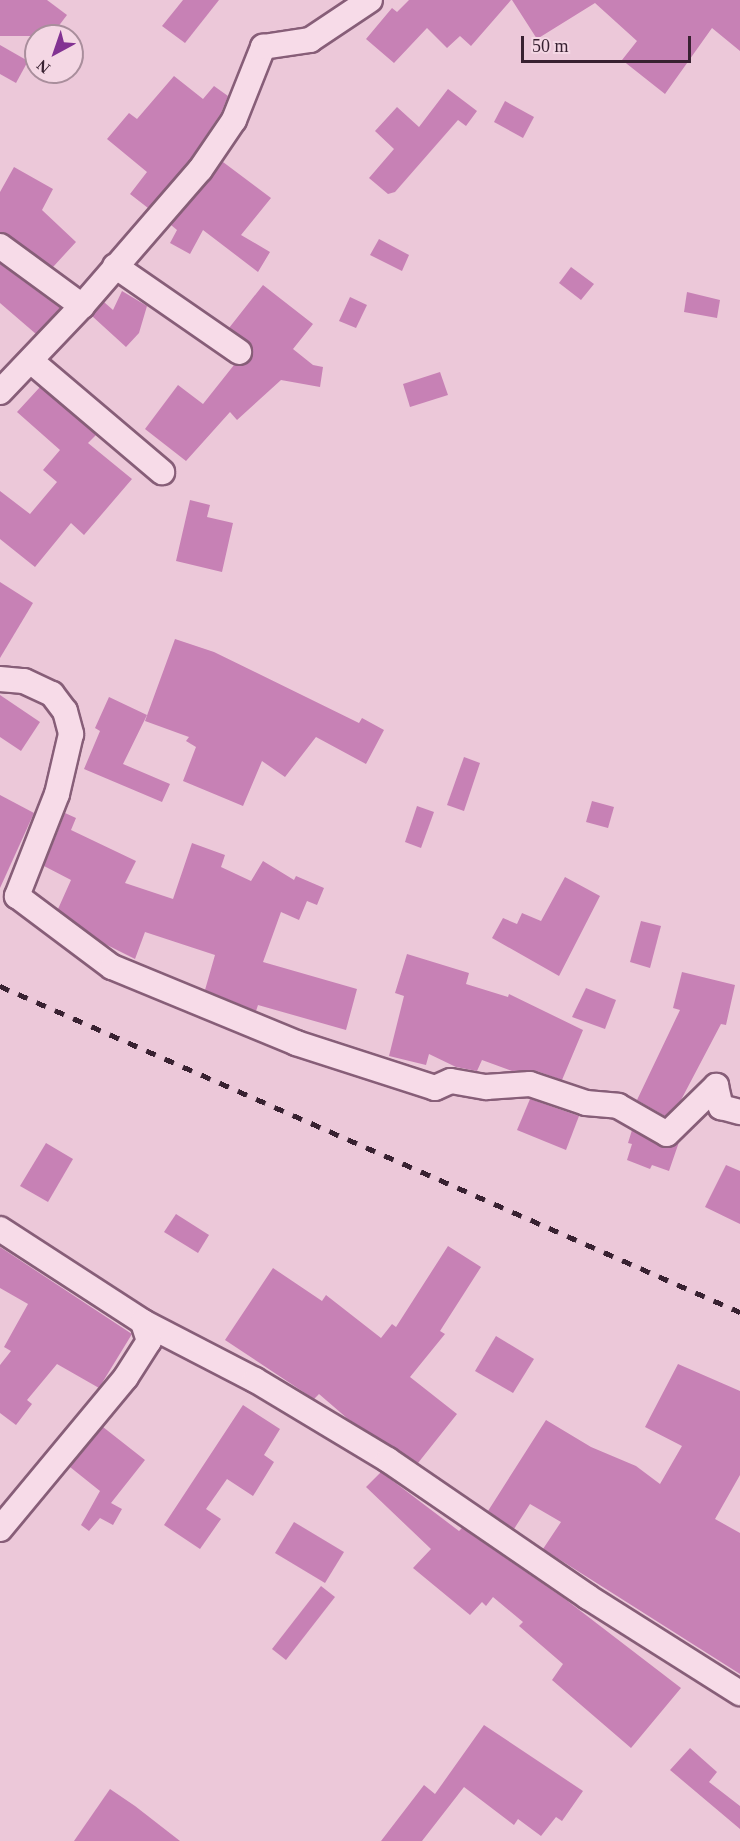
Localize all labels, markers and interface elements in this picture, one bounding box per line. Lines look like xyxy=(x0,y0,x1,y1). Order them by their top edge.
north arrow xyxy=(24,24,84,84)
scale bar xyxy=(524,24,694,62)
text: 50 m xyxy=(532,36,569,56)
text: N xyxy=(34,56,53,77)

